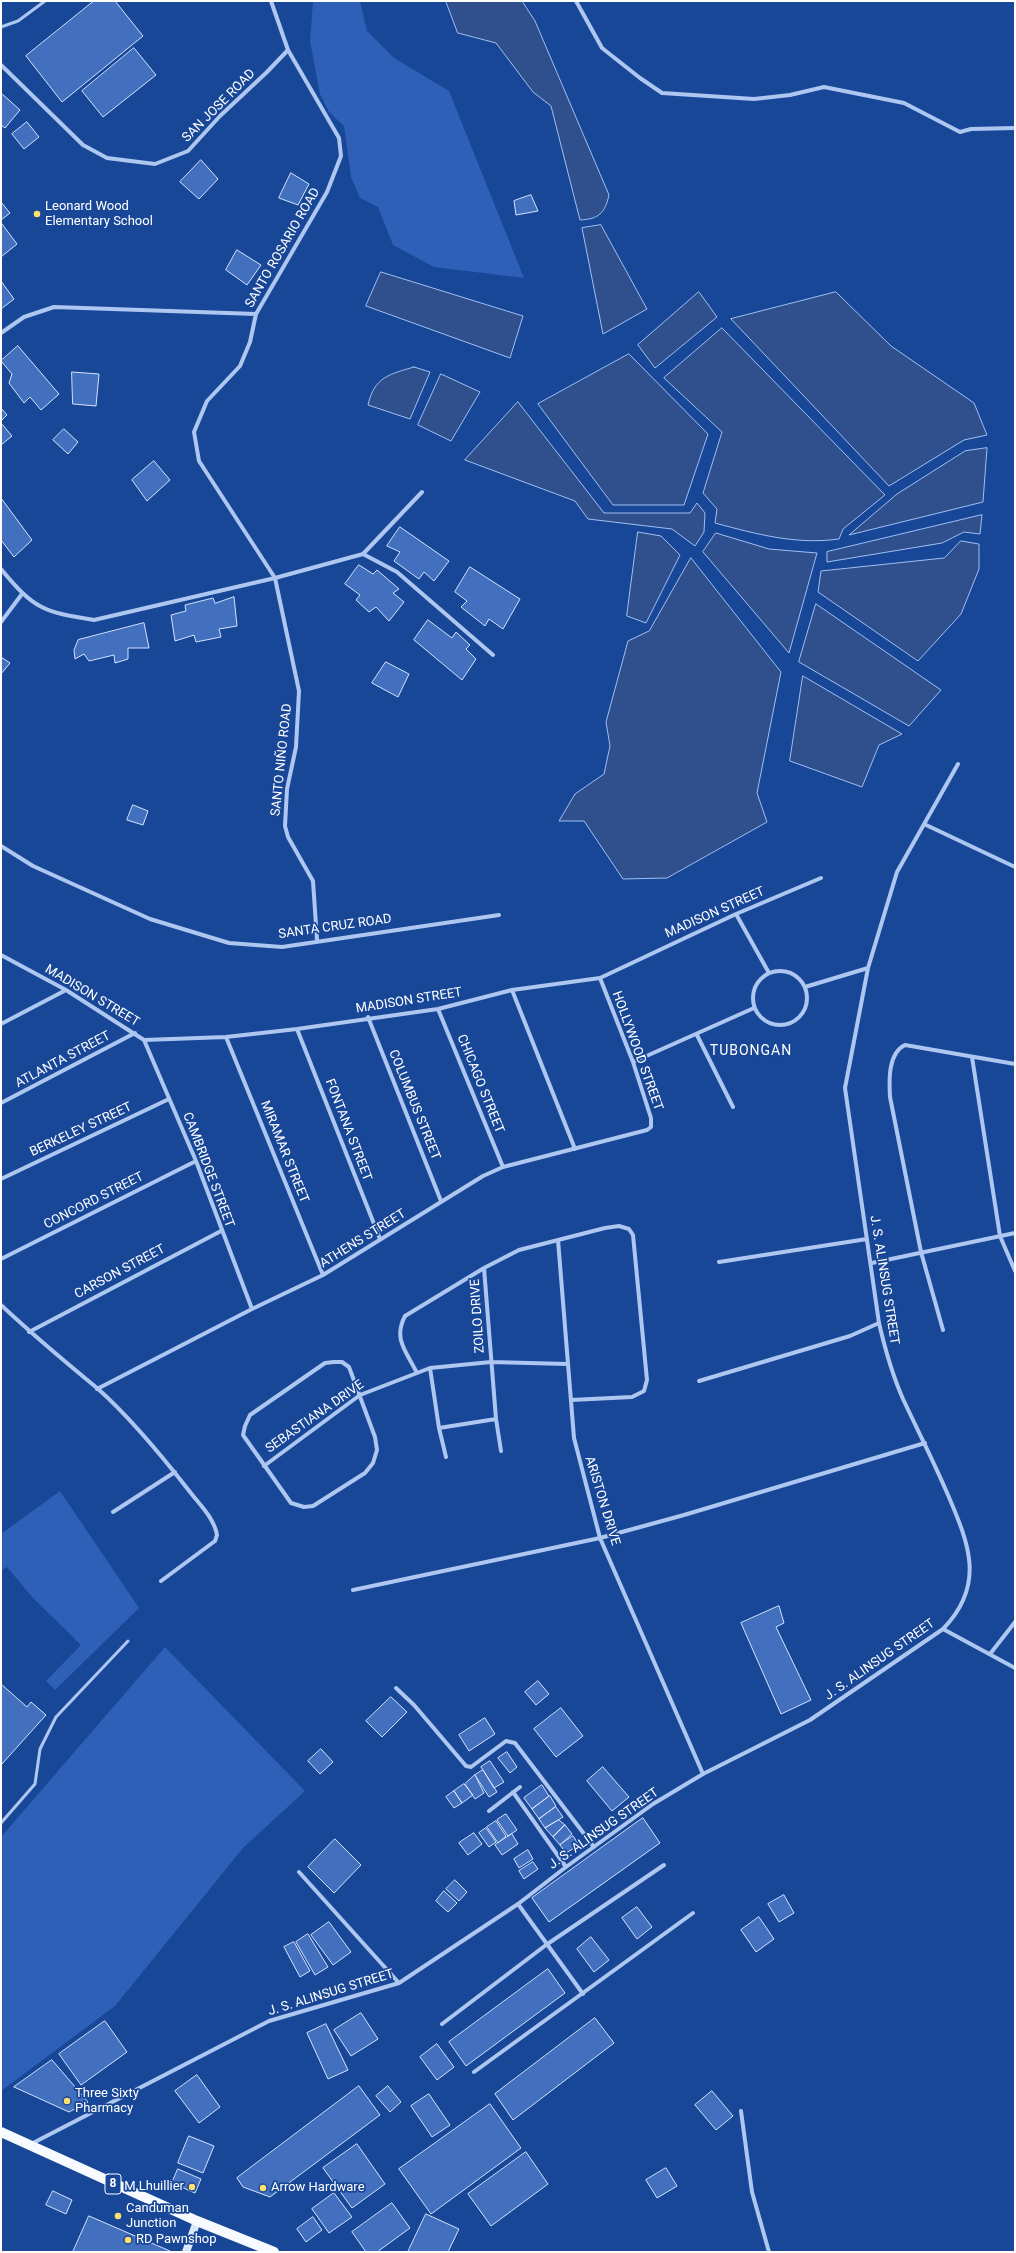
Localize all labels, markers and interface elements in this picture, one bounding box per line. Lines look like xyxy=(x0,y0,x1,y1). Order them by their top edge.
street label: SAN JOSE ROAD xyxy=(179,66,259,146)
street label: SANTO ROSARIO ROAD xyxy=(242,185,324,311)
place label: Leonard Wood Elementary School xyxy=(45,199,153,230)
marker: Leonard Wood Elementary School xyxy=(32,209,42,219)
street label: SANTO NIÑO ROAD xyxy=(268,703,296,817)
street label: MADISON STREET xyxy=(663,884,767,942)
street label: SANTA CRUZ ROAD xyxy=(277,911,393,943)
street label: MADISON STREET xyxy=(42,962,142,1030)
street label: MADISON STREET xyxy=(355,985,463,1017)
street label: HOLLYWOOD STREET xyxy=(608,989,666,1113)
street label: ATLANTA STREET xyxy=(13,1028,113,1092)
street label: CHICAGO STREET xyxy=(453,1032,507,1136)
district label: TUBONGAN xyxy=(710,1043,792,1059)
street label: COLUMBUS STREET xyxy=(385,1048,443,1162)
street label: FONTANA STREET xyxy=(321,1077,375,1183)
street label: MIRAMAR STREET xyxy=(256,1099,312,1205)
street label: BERKELEY STREET xyxy=(28,1100,134,1160)
street label: CAMBRIDGE STREET xyxy=(179,1110,237,1230)
street label: CONCORD STREET xyxy=(41,1169,147,1233)
street label: ATHENS STREET xyxy=(317,1206,409,1272)
street label: J. S. ALINSUG STREET xyxy=(866,1214,902,1346)
street label: CARSON STREET xyxy=(72,1242,168,1302)
street label: ZOILO DRIVE xyxy=(468,1278,488,1354)
street label: SEBASTIANA DRIVE xyxy=(263,1377,367,1457)
street label: ARISTON DRIVE xyxy=(581,1454,623,1548)
street label: J. S. ALINSUG STREET xyxy=(822,1616,938,1704)
street label: J. S. ALINSUG STREET xyxy=(546,1785,662,1873)
street label: J. S. ALINSUG STREET xyxy=(266,1966,396,2020)
place label: Three Sixty Pharmacy xyxy=(75,2086,139,2117)
marker: Three Sixty Pharmacy xyxy=(62,2096,72,2106)
road number: 8 xyxy=(105,2174,121,2194)
place label: M Lhuillier xyxy=(124,2179,184,2195)
place label: Arrow Hardware xyxy=(271,2180,365,2196)
marker: M Lhuillier xyxy=(187,2182,197,2192)
marker: Arrow Hardware xyxy=(258,2183,268,2193)
place label: Canduman Junction xyxy=(126,2201,189,2232)
marker: Canduman Junction xyxy=(113,2211,123,2221)
place label: RD Pawnshop xyxy=(136,2232,217,2248)
marker: RD Pawnshop xyxy=(123,2235,133,2245)

